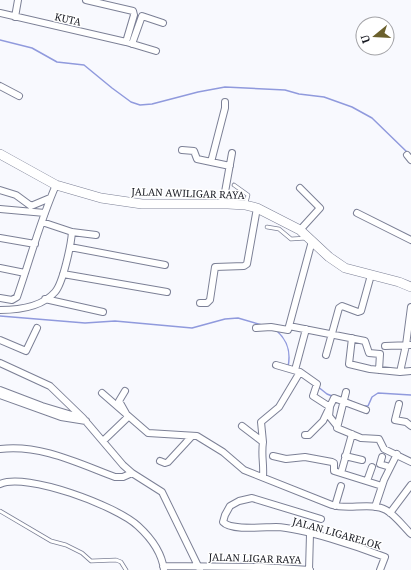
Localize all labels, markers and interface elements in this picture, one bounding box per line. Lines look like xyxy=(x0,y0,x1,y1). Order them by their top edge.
street label: KUTA xyxy=(53,9,84,29)
north arrow xyxy=(355,16,395,56)
text: U xyxy=(356,32,373,45)
street label: JALAN AWILIGAR RAYA xyxy=(130,184,246,202)
street label: JALAN LIGARELOK xyxy=(290,513,384,553)
street label: JALAN LIGAR RAYA xyxy=(207,549,303,567)

